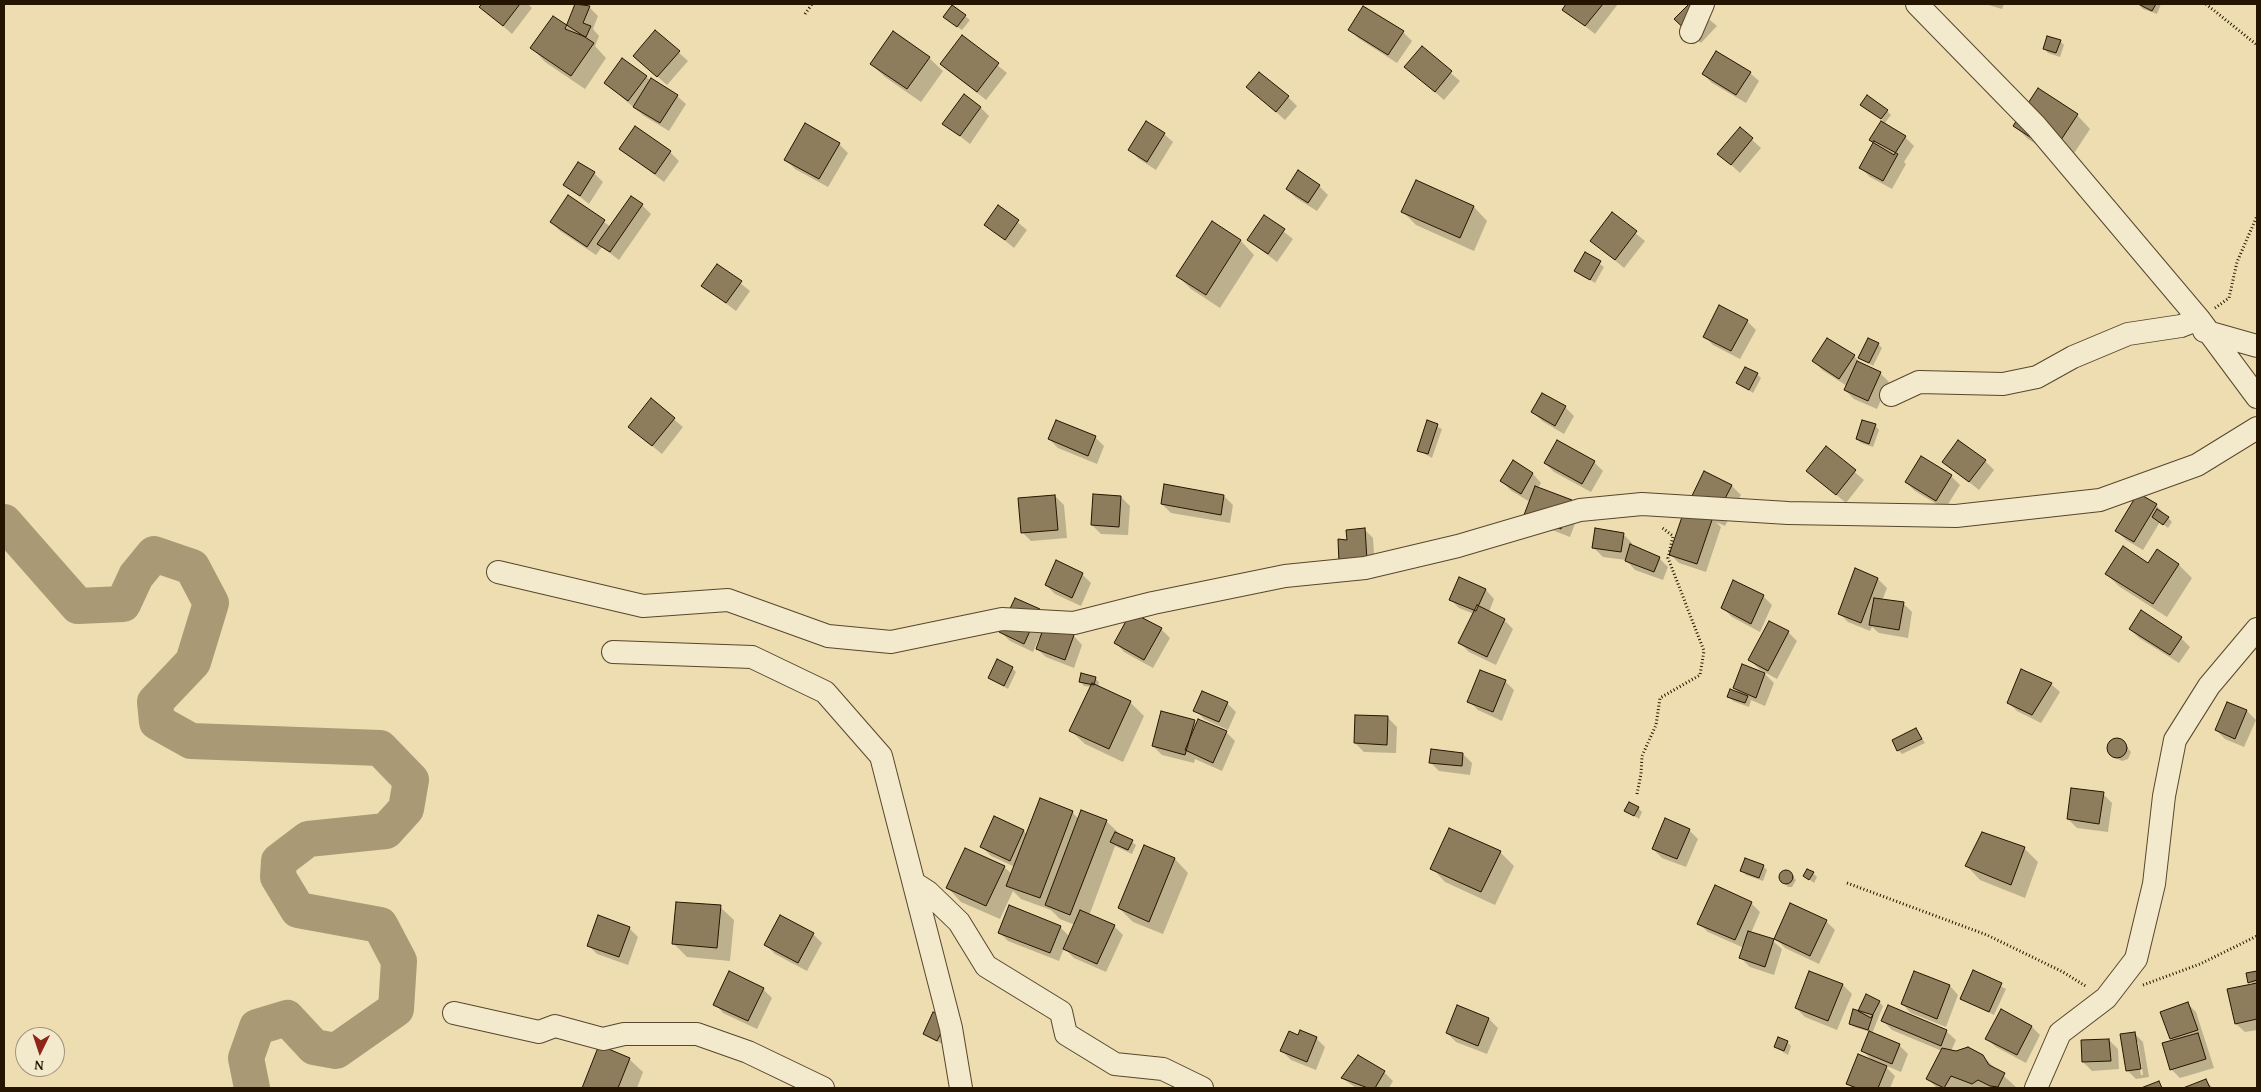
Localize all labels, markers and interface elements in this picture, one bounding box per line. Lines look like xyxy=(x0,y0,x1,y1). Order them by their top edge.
north arrow xyxy=(15,1027,65,1077)
text: N xyxy=(34,1056,44,1076)

